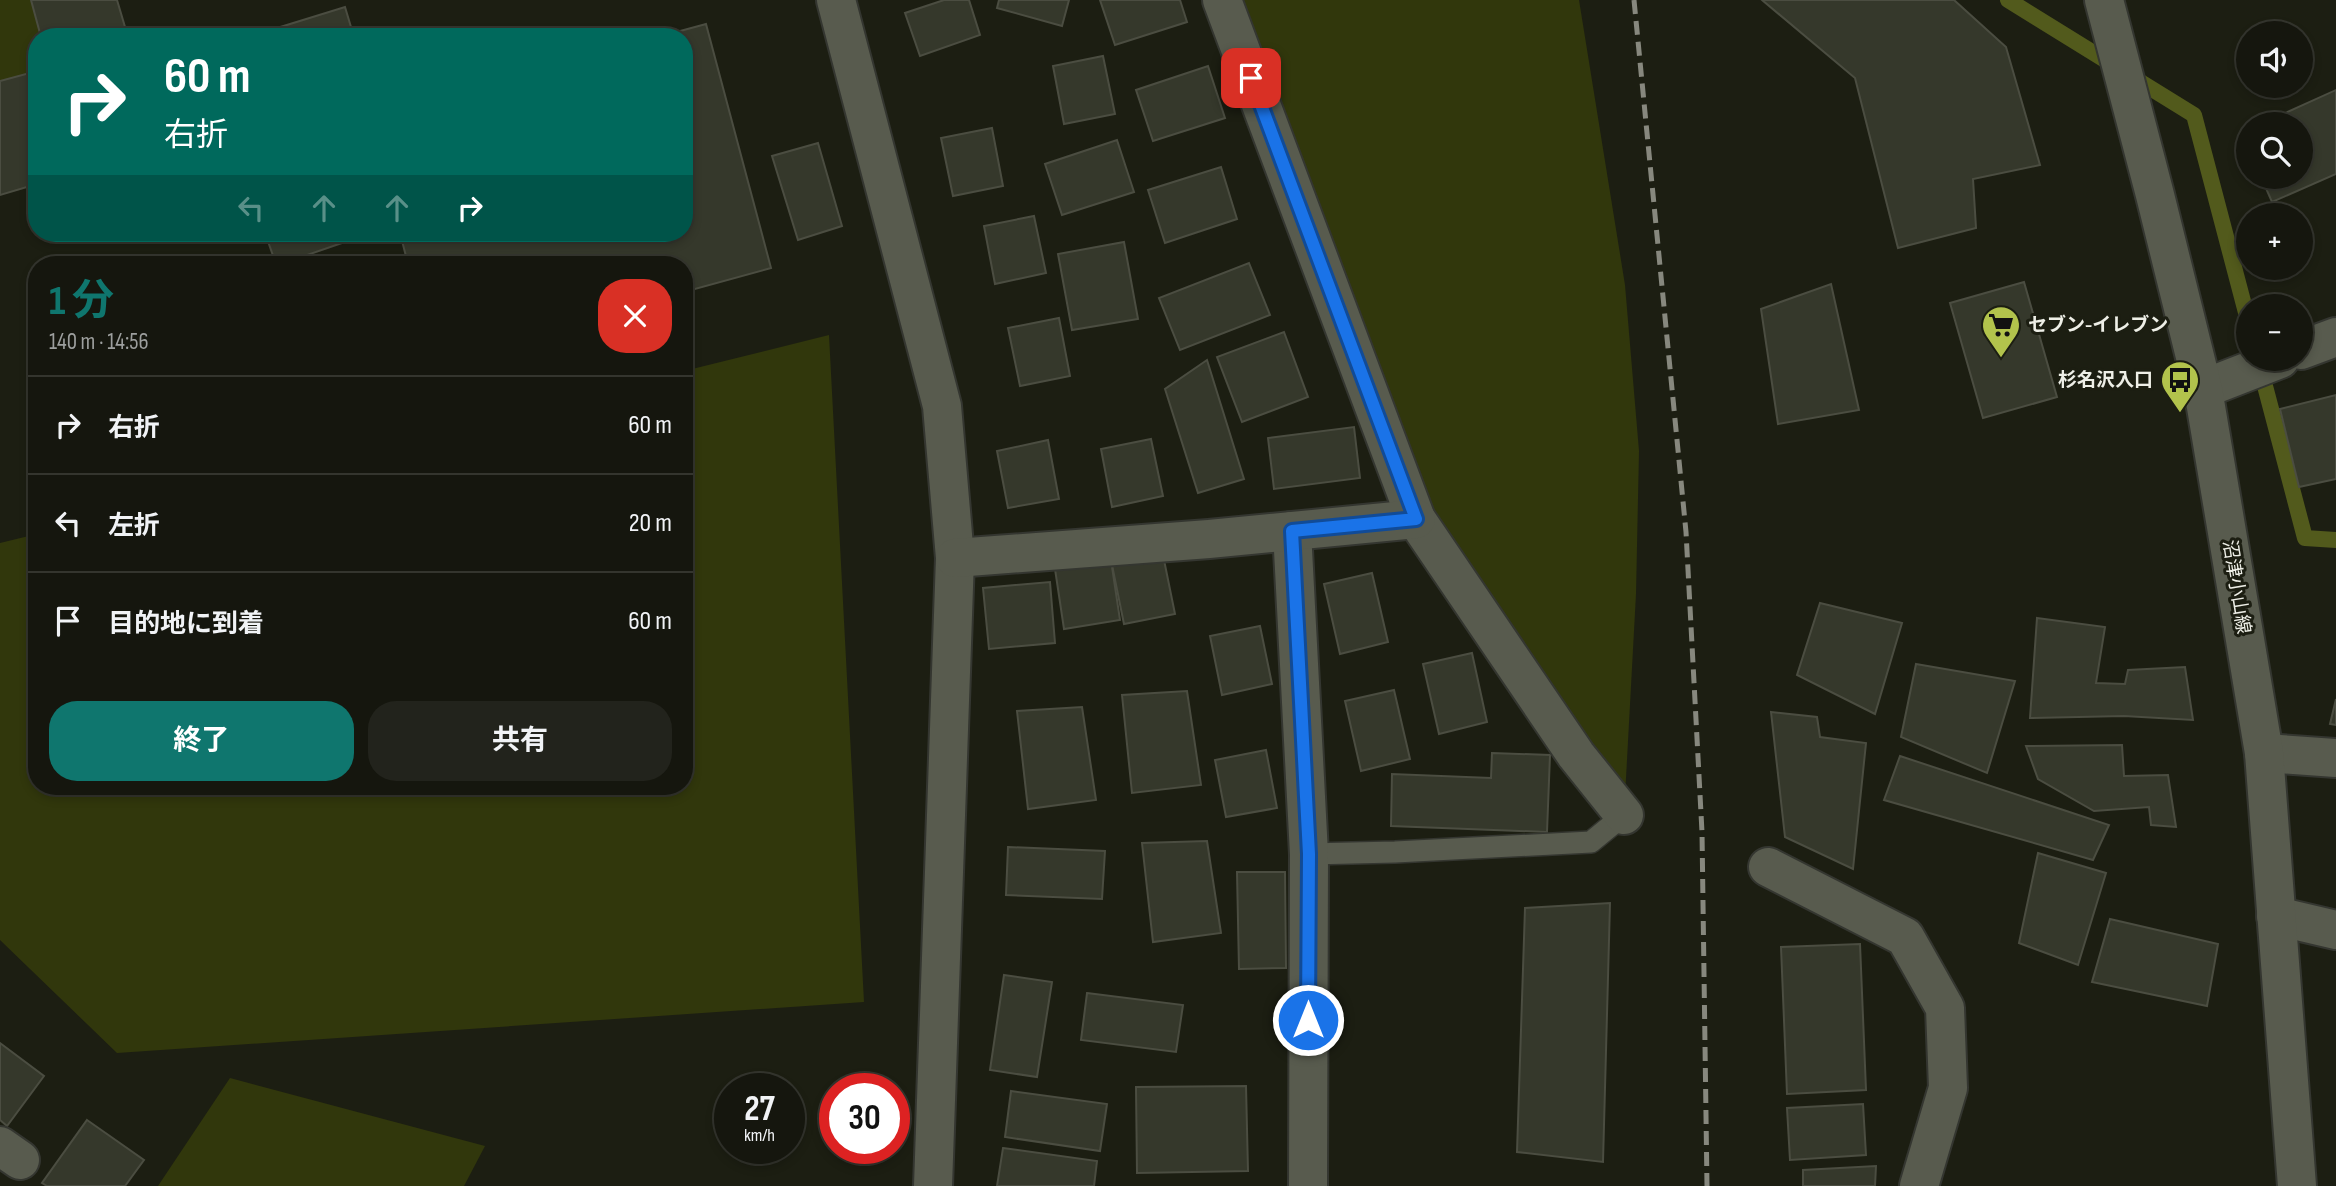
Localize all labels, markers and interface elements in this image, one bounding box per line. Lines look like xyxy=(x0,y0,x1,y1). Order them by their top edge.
map controls xyxy=(2236,21,2313,371)
button: sound xyxy=(2236,21,2313,98)
text: 60 m xyxy=(164,48,251,107)
pin xyxy=(1221,48,1281,108)
icon: right xyxy=(49,56,140,147)
icon: arrive xyxy=(1232,59,1270,97)
button: search xyxy=(2236,112,2313,189)
text: 右折 xyxy=(164,116,228,155)
icon: left xyxy=(232,189,270,227)
icon: ahead xyxy=(305,189,343,227)
icon: ahead xyxy=(378,189,416,227)
icon: right xyxy=(451,189,489,227)
button: + xyxy=(2236,203,2313,280)
text: 1 分 xyxy=(49,276,114,327)
button: close xyxy=(598,279,672,353)
button: − xyxy=(2236,294,2313,371)
supermarket icon: セブン-イレブン xyxy=(1980,304,2022,359)
place label: セブン-イレブン xyxy=(2028,314,2168,337)
text: 140 m · 14:56 xyxy=(49,328,149,356)
bus stop icon: 杉名沢入口 xyxy=(2159,359,2201,414)
place label: 杉名沢入口 xyxy=(2058,369,2153,392)
icon: right xyxy=(49,406,87,444)
text: 60 m xyxy=(628,410,672,441)
text: 右折 xyxy=(108,413,160,444)
icon: left xyxy=(49,504,87,542)
text: 20 m xyxy=(629,508,672,539)
text: 左折 xyxy=(108,511,160,542)
street label: 沼津小山線 xyxy=(2217,538,2255,636)
icon: arrive xyxy=(49,602,87,640)
text: 60 m xyxy=(628,606,672,637)
text: 目的地に到着 xyxy=(108,609,264,640)
button: 終了 xyxy=(49,701,354,781)
button: 共有 xyxy=(368,701,672,781)
position arrow xyxy=(1271,983,1345,1057)
speed limit sign: 30 xyxy=(819,1073,910,1164)
text: 27 xyxy=(744,1088,775,1131)
text: km/h xyxy=(744,1125,775,1146)

